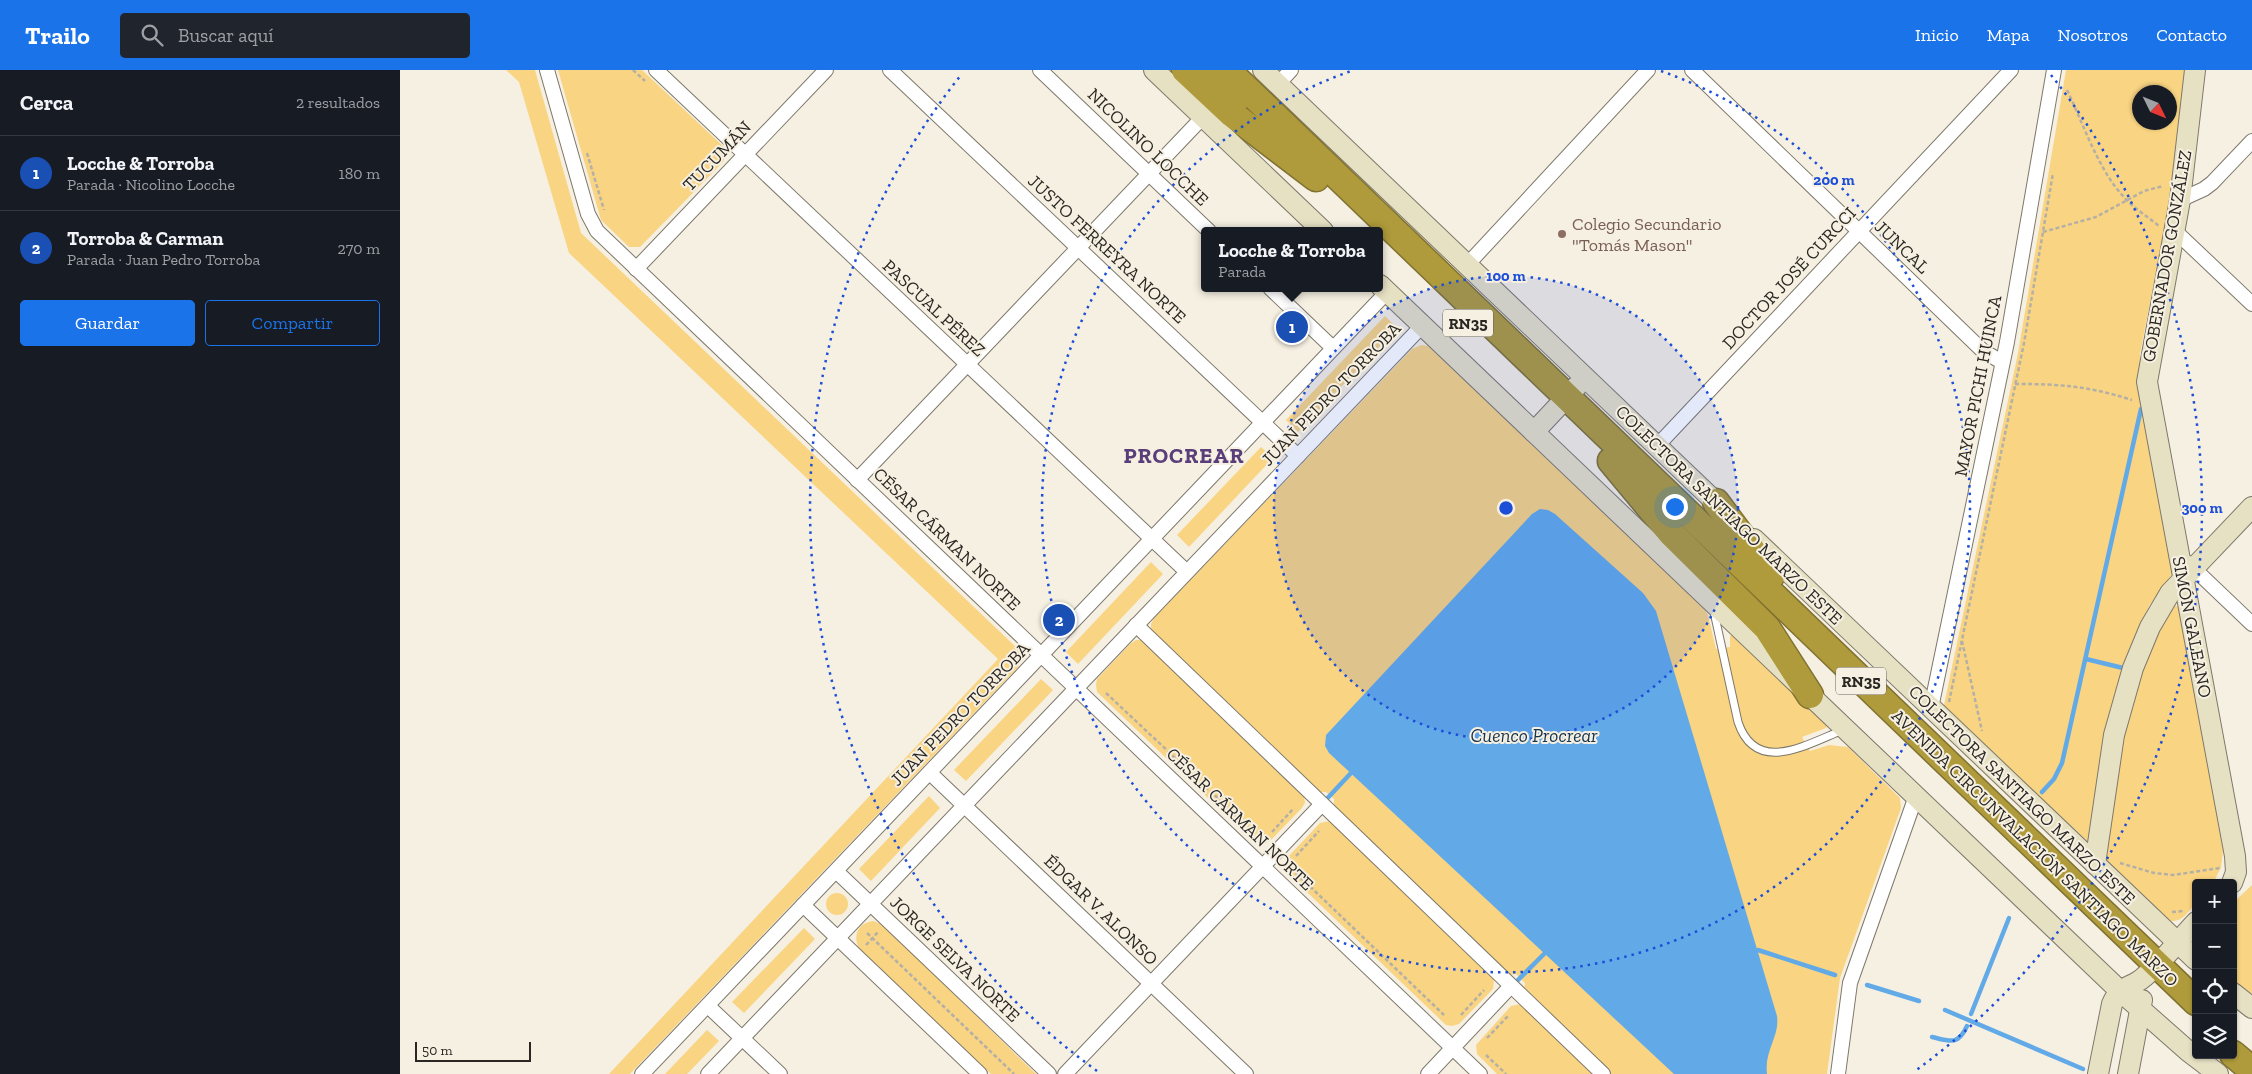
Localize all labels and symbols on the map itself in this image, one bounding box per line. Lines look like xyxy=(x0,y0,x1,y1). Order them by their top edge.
street label: NICOLINO LOCCHE xyxy=(1083,84,1213,210)
north arrow xyxy=(2132,85,2177,130)
street label: TUCUMÁN xyxy=(678,116,756,196)
street label: GOBERNADOR GONZÁLEZ xyxy=(2138,148,2196,364)
street label: JUSTO FERREYRA NORTE xyxy=(1023,170,1191,328)
text: 200 m xyxy=(1813,171,1855,189)
street label: DOCTOR JOSÉ CURCCI xyxy=(1717,202,1861,354)
place label: Colegio Secundario "Tomás Mason" xyxy=(1572,213,1722,256)
street label: JUNCAL xyxy=(1870,216,1934,278)
marker: Colegio Secundario "Tomás Mason" xyxy=(1556,228,1568,240)
street label: PASCUAL PÉREZ xyxy=(878,255,990,361)
text: 100 m xyxy=(1486,267,1526,285)
street label: MAYOR PICHI HUINCA xyxy=(1950,293,2006,479)
pin: 1 xyxy=(1276,308,1308,346)
road number: RN35 xyxy=(1443,310,1493,336)
street label: JUAN PEDRO TORROBA xyxy=(1257,317,1406,471)
street label: COLECTORA SANTIAGO MARZO ESTE xyxy=(1611,401,1847,629)
district label: PROCREAR xyxy=(1123,442,1245,469)
street label: CÉSAR CÁRMAN NORTE xyxy=(869,463,1025,615)
your location xyxy=(1662,494,1688,520)
centre of rings xyxy=(1497,499,1515,517)
text: 300 m xyxy=(2181,499,2223,517)
street label: SIMÓN GALEANO xyxy=(2168,554,2216,700)
pin: 2 xyxy=(1043,601,1075,639)
street label: JUAN PEDRO TORROBA xyxy=(886,637,1035,791)
road number: RN35 xyxy=(1836,668,1886,694)
street label: COLECTORA SANTIAGO MARZO ESTE xyxy=(1904,681,2140,909)
street label: AVENIDA CIRCUNVALACIÓN SANTIAGO MARZO xyxy=(1887,705,2183,991)
water label: Cuenco Procrear xyxy=(1470,724,1598,747)
street label: CÉSAR CÁRMAN NORTE xyxy=(1162,743,1318,895)
street label: ÉDGAR V. ALONSO xyxy=(1039,850,1163,970)
street label: JORGE SELVA NORTE xyxy=(885,891,1025,1027)
scale bar xyxy=(415,1039,531,1062)

